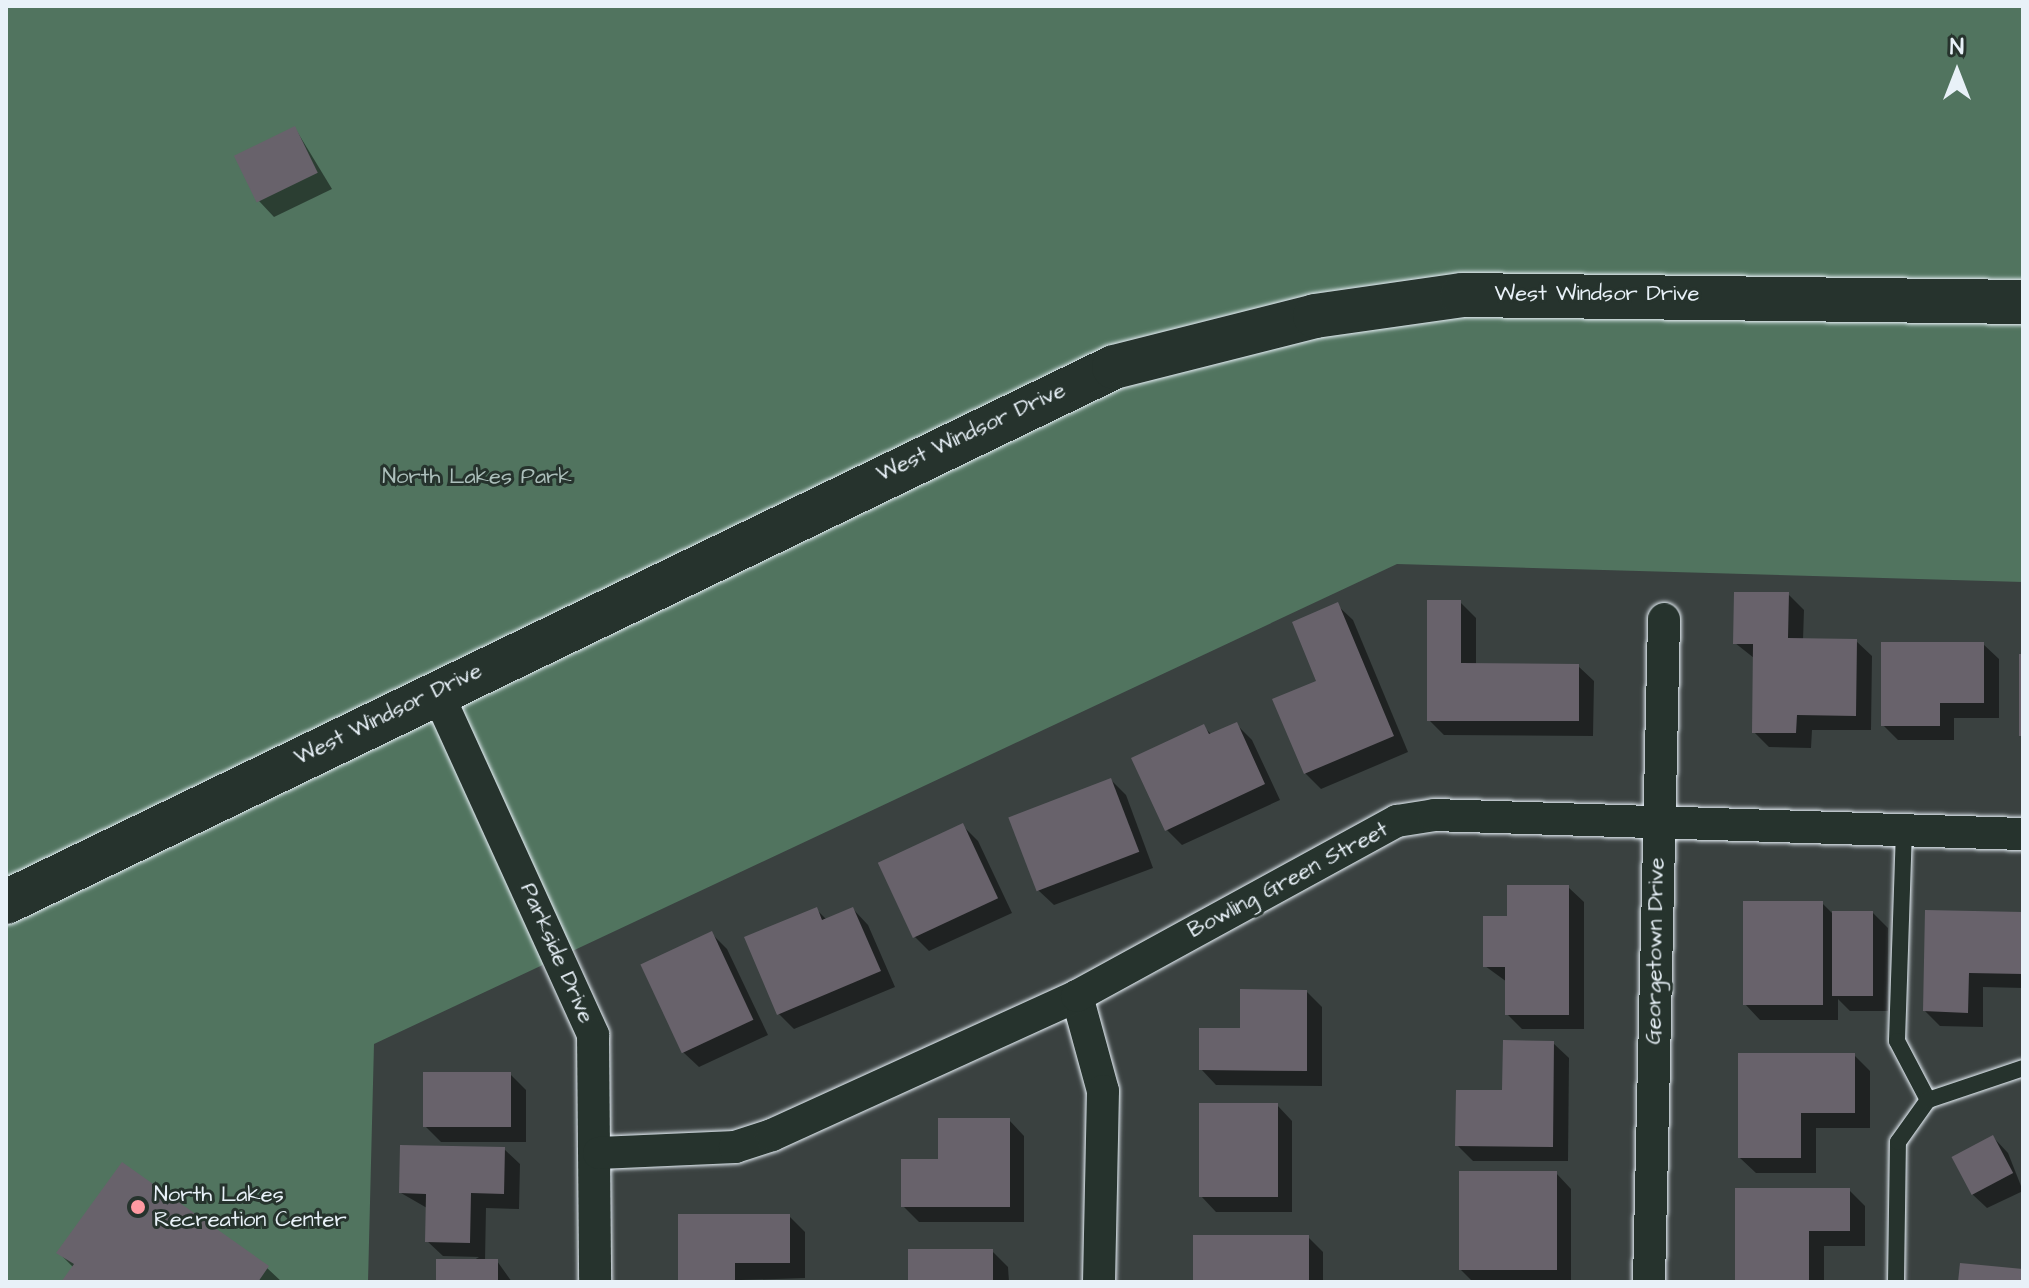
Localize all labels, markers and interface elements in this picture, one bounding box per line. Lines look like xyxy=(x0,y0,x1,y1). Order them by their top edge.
north arrow xyxy=(1917,32,1997,112)
text: N xyxy=(1950,32,1964,63)
street label: West Windsor Drive xyxy=(1494,281,1700,307)
street label: West Windsor Drive xyxy=(873,377,1069,487)
park label: North Lakes Park xyxy=(382,464,572,490)
street label: West Windsor Drive xyxy=(290,657,486,771)
street label: Bowling Green Street xyxy=(1184,816,1392,944)
street label: Georgetown Drive xyxy=(1640,857,1670,1045)
street label: Parkside Drive xyxy=(514,879,600,1027)
place label: North Lakes Recreation Center xyxy=(154,1181,347,1232)
marker: North Lakes Recreation Center xyxy=(129,1198,147,1216)

